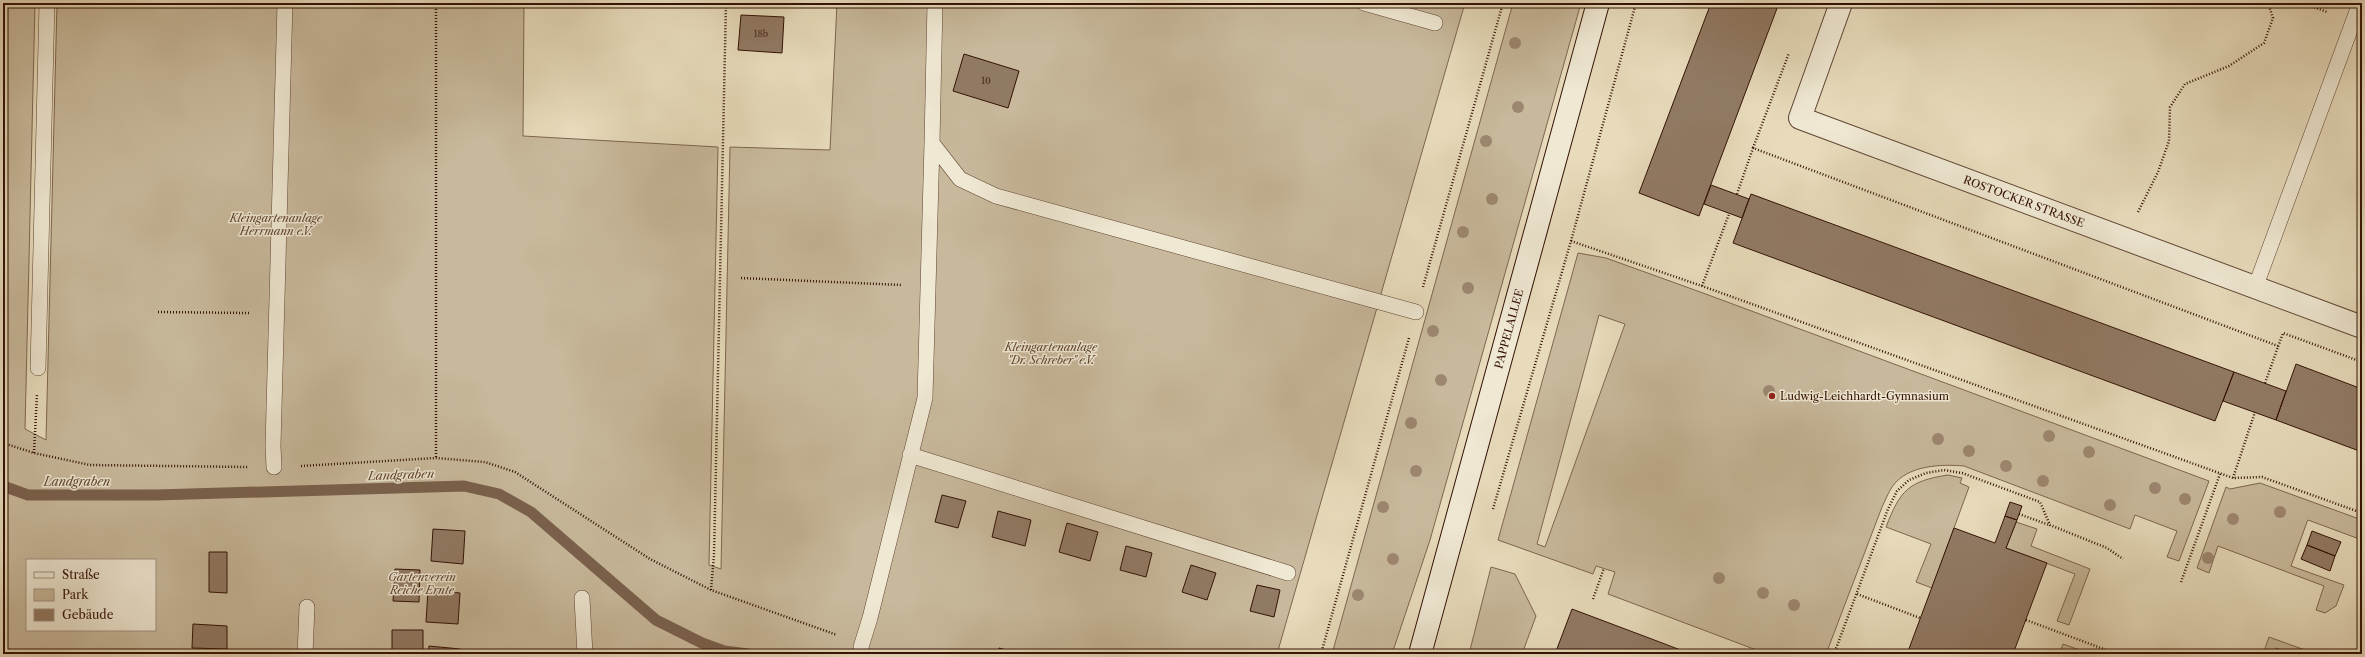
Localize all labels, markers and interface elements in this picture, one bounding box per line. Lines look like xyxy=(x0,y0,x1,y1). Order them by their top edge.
house number: 18b xyxy=(754,28,769,39)
house number: 10 xyxy=(981,75,991,86)
street label: ROSTOCKER STRASSE xyxy=(1961,172,2087,230)
park label: Kleingartenanlage Herrmann e.V. xyxy=(229,211,323,238)
street label: PAPPELALLEE xyxy=(1491,287,1527,370)
park label: Kleingartenanlage "Dr. Schreber" e.V. xyxy=(1004,340,1098,367)
place label: Ludwig-Leichhardt-Gymnasium xyxy=(1780,389,1950,403)
marker: Ludwig-Leichhardt-Gymnasium xyxy=(1767,391,1777,401)
water label: Landgraben xyxy=(366,466,435,483)
water label: Landgraben xyxy=(43,474,110,489)
legend xyxy=(26,559,156,631)
text: Straße xyxy=(62,567,100,582)
park label: Gartenverein Reiche Ernte xyxy=(388,570,456,597)
text: Park xyxy=(62,587,89,602)
text: Gebäude xyxy=(62,607,114,622)

